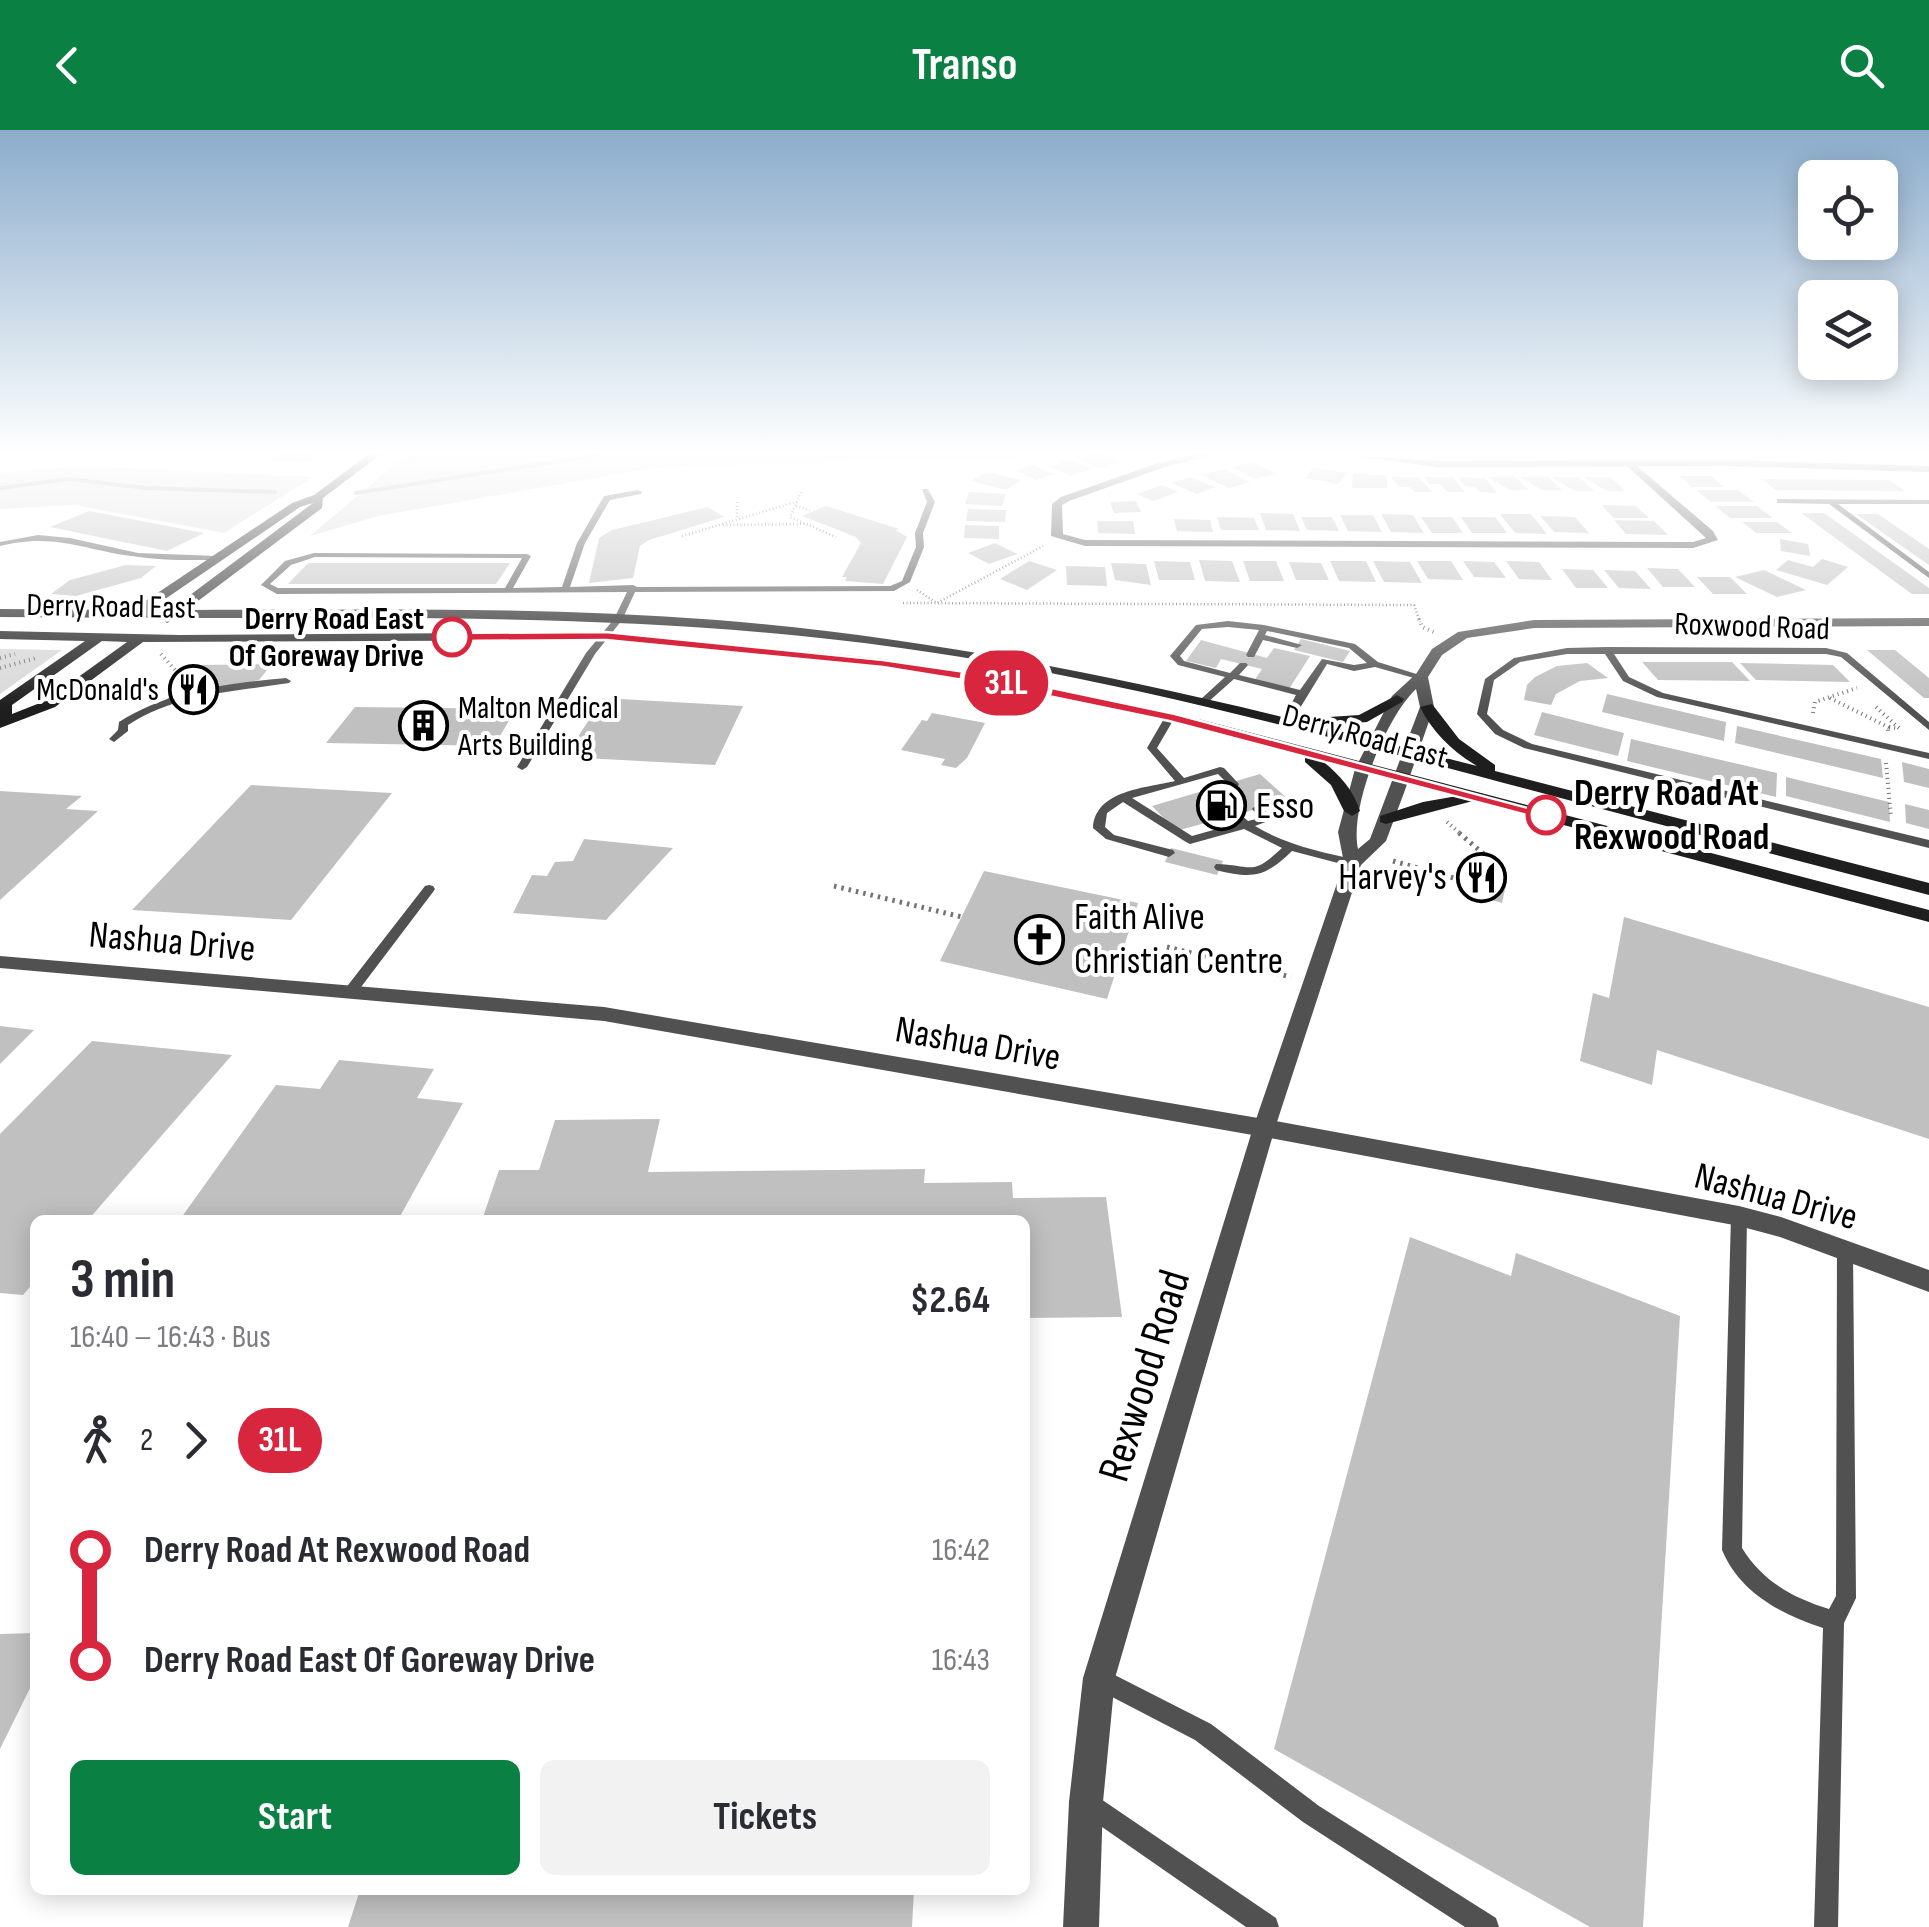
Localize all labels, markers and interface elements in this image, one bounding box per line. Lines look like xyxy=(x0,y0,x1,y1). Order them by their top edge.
icon: back xyxy=(40,38,95,93)
text: Transo xyxy=(912,38,1017,93)
icon: search xyxy=(1834,38,1889,93)
map controls xyxy=(1798,160,1898,380)
button: locate xyxy=(1798,160,1898,260)
button: layers xyxy=(1798,280,1898,380)
street label: Derry Road East xyxy=(26,586,196,628)
place label: Derry Road East Of Goreway Drive xyxy=(229,600,424,676)
street label: Roxwood Road xyxy=(1674,605,1830,649)
marker: Derry Road East Of Goreway Drive xyxy=(433,618,471,656)
line badge: 31L xyxy=(948,650,1064,716)
text: 31L xyxy=(984,662,1028,705)
restaurant icon: McDonald's xyxy=(168,664,220,716)
place label: McDonald's xyxy=(36,671,159,710)
place label: Malton Medical Arts Building xyxy=(457,689,619,765)
street label: Derry Road East xyxy=(1278,696,1452,778)
building icon: Malton Medical Arts Building xyxy=(397,700,449,752)
place label: Derry Road At Rexwood Road xyxy=(1574,771,1769,860)
fuel station icon: Esso xyxy=(1195,780,1247,832)
place label: Esso xyxy=(1256,784,1314,829)
marker: Derry Road At Rexwood Road xyxy=(1527,796,1565,834)
restaurant icon: Harvey's xyxy=(1456,851,1508,903)
place label: Harvey's xyxy=(1338,855,1447,900)
place label: Faith Alive Christian Centre xyxy=(1074,895,1283,984)
street label: Nashua Drive xyxy=(87,912,257,972)
church icon: Faith Alive Christian Centre xyxy=(1013,913,1065,965)
street label: Nashua Drive xyxy=(892,1007,1064,1081)
street label: Nashua Drive xyxy=(1690,1154,1862,1240)
text: 3 min xyxy=(70,1247,175,1314)
street label: Rexwood Road xyxy=(1087,1264,1203,1488)
text: $2.64 xyxy=(910,1278,990,1323)
text: 16:40 – 16:43 · Bus xyxy=(70,1318,271,1357)
icon: walk xyxy=(70,1413,125,1468)
icon: forward xyxy=(168,1413,223,1468)
text: 31L xyxy=(258,1419,302,1462)
text: 2 xyxy=(140,1421,153,1460)
text: Derry Road At Rexwood Road xyxy=(144,1528,530,1573)
text: 16:42 xyxy=(932,1531,990,1570)
text: Derry Road East Of Goreway Drive xyxy=(144,1638,595,1683)
text: 16:43 xyxy=(932,1641,990,1680)
button: Start xyxy=(70,1760,520,1875)
button: Tickets xyxy=(540,1760,990,1875)

